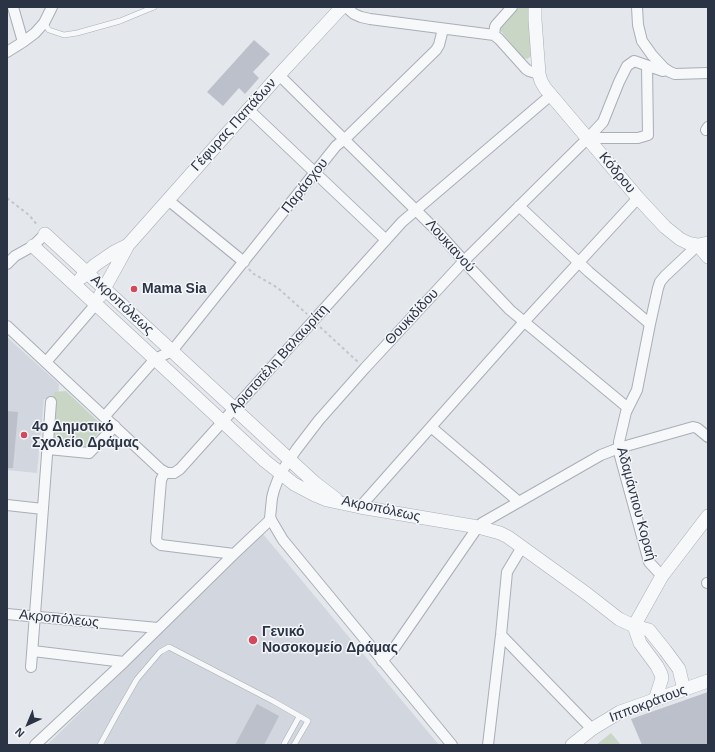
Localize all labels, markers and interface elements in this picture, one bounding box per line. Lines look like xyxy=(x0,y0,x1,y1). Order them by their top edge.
street label: Γέφυρας Παπάδων xyxy=(188,75,280,175)
street label: Κόδρου xyxy=(595,149,639,197)
street label: Παράσχου xyxy=(278,155,332,217)
street label: Λουκιανού xyxy=(422,216,478,276)
street label: Ακροπόλεως xyxy=(87,272,157,338)
place label: Mama Sia xyxy=(142,281,207,297)
marker: Mama Sia xyxy=(129,284,139,294)
street label: Θουκιδίδου xyxy=(382,285,442,349)
street label: Αριστοτέλη Βαλαωρίτη xyxy=(226,301,332,417)
place label: 4ο Δημοτικό Σχολείο Δράμας xyxy=(32,419,139,452)
marker: 4ο Δημοτικό Σχολείο Δράμας xyxy=(19,430,29,440)
street label: Αδαμάντιου Κοραή xyxy=(613,445,659,563)
street label: Ακροπόλεως xyxy=(340,492,422,526)
street label: Ακροπόλεως xyxy=(18,606,100,632)
place label: Γενικό Νοσοκομείο Δράμας xyxy=(262,624,398,656)
marker: Γενικό Νοσοκομείο Δράμας xyxy=(247,634,259,646)
street label: Ιπποκράτους xyxy=(607,682,689,726)
north arrow xyxy=(8,704,48,744)
text: N xyxy=(13,726,27,740)

